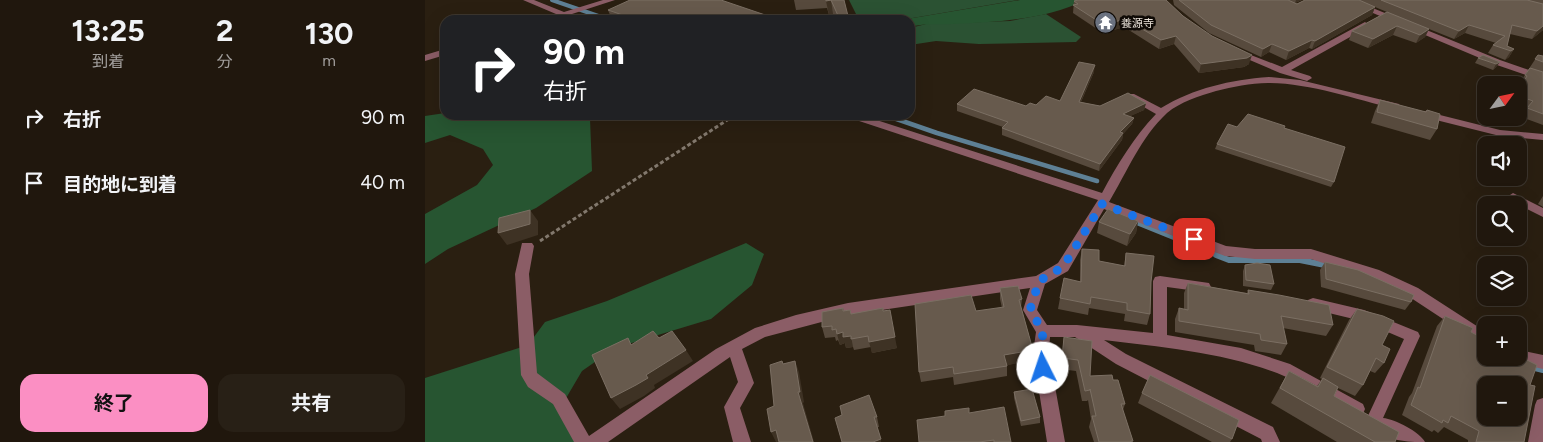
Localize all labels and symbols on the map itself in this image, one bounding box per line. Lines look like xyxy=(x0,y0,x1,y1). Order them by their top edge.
temple icon: 養源寺 xyxy=(1093,11,1117,35)
place label: 養源寺 xyxy=(1121,17,1154,30)
north arrow xyxy=(1477,76,1527,126)
pin xyxy=(1173,218,1215,260)
position arrow xyxy=(1016,341,1068,393)

